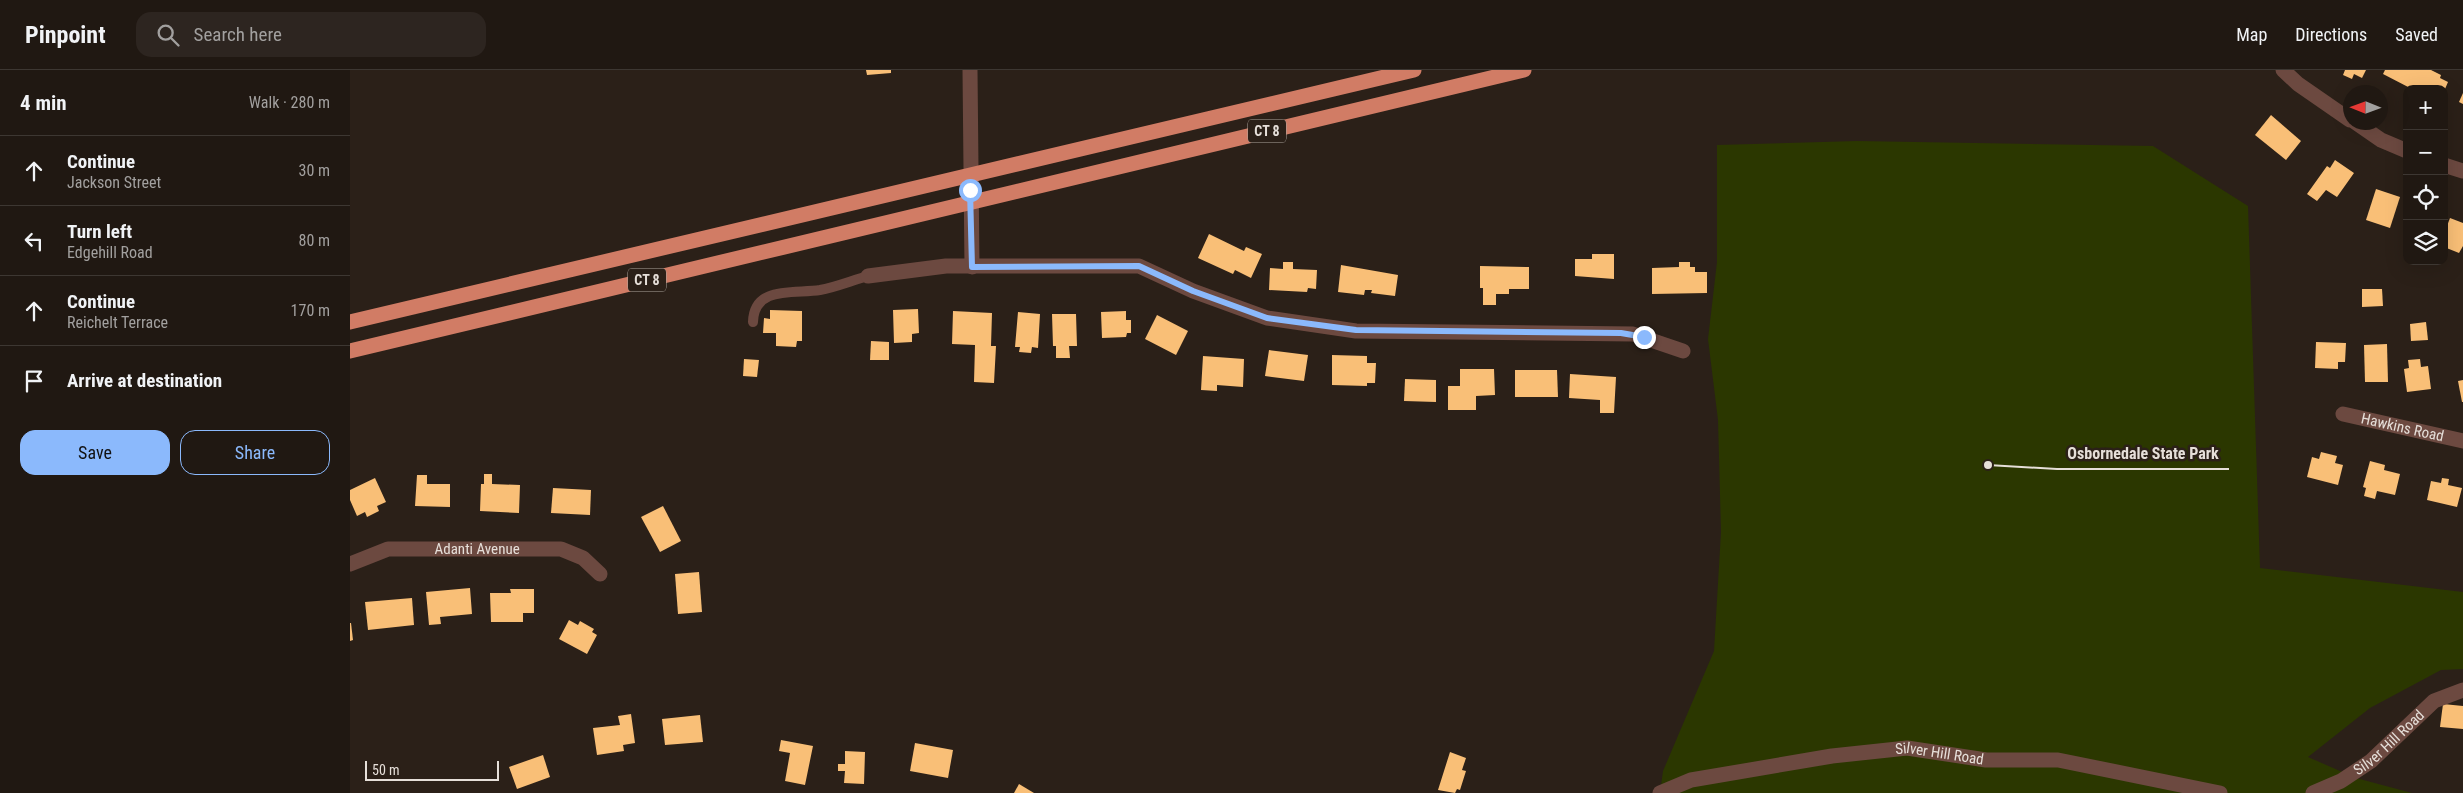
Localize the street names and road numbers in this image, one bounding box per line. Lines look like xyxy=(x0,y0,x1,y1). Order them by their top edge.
road number: CT 8 xyxy=(1248,119,1286,142)
road number: CT 8 xyxy=(628,268,666,292)
street label: Hawkins Road xyxy=(2359,409,2446,445)
street label: Adanti Avenue xyxy=(435,540,520,558)
street label: Silver Hill Road xyxy=(2350,706,2428,779)
street label: Silver Hill Road xyxy=(1894,739,1985,769)

